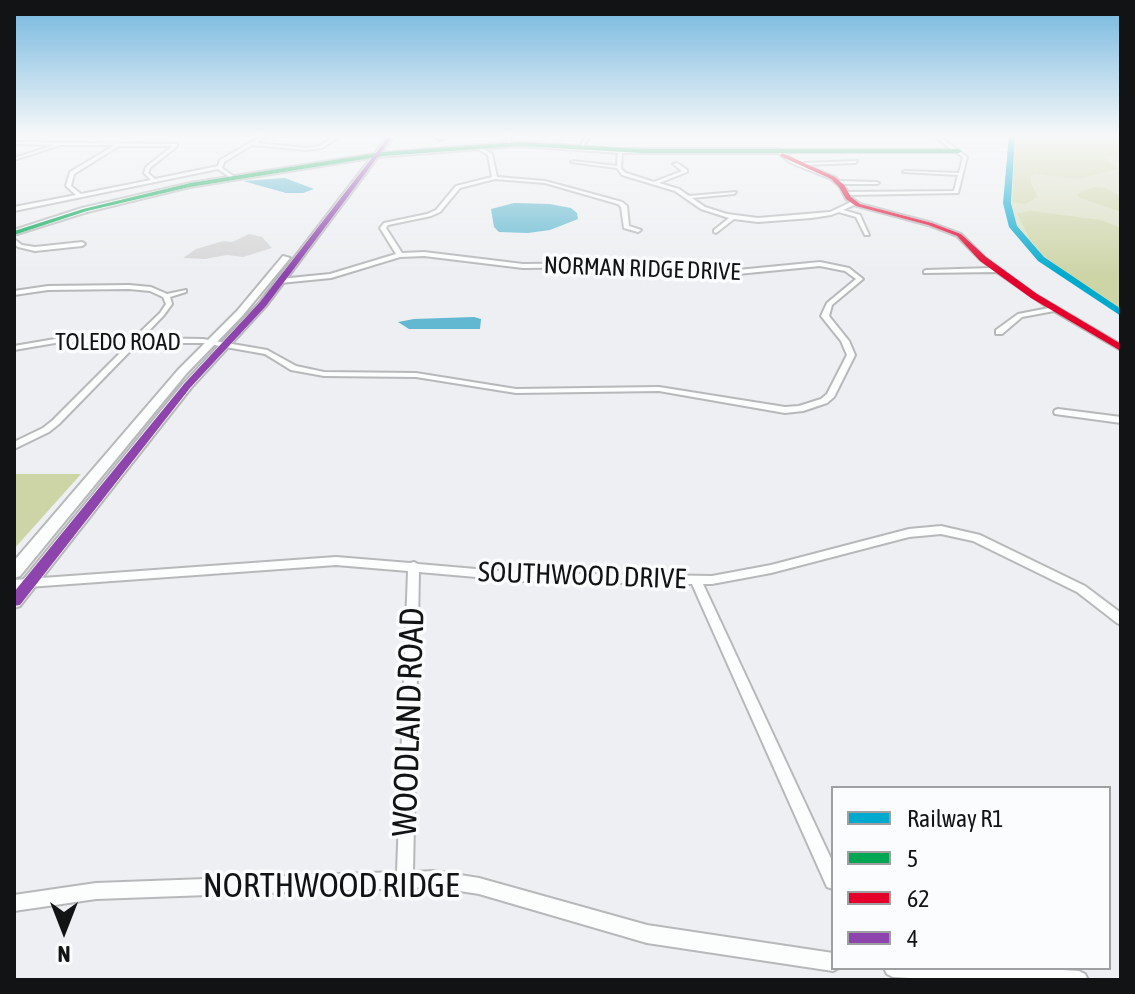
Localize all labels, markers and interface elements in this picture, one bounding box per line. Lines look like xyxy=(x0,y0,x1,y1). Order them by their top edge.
street label: NORMAN RIDGE DRIVE xyxy=(543,251,741,287)
street label: TOLEDO ROAD xyxy=(55,328,181,356)
street label: SOUTHWOOD DRIVE xyxy=(478,556,686,596)
street label: WOODLAND ROAD xyxy=(385,607,433,837)
legend xyxy=(831,786,1111,970)
text: Railway R1 xyxy=(907,805,1004,832)
text: 5 xyxy=(907,845,918,872)
street label: NORTHWOOD RIDGE xyxy=(203,866,459,906)
text: 62 xyxy=(907,885,930,912)
north arrow xyxy=(24,890,104,970)
text: 4 xyxy=(907,925,918,952)
text: N xyxy=(58,941,71,967)

